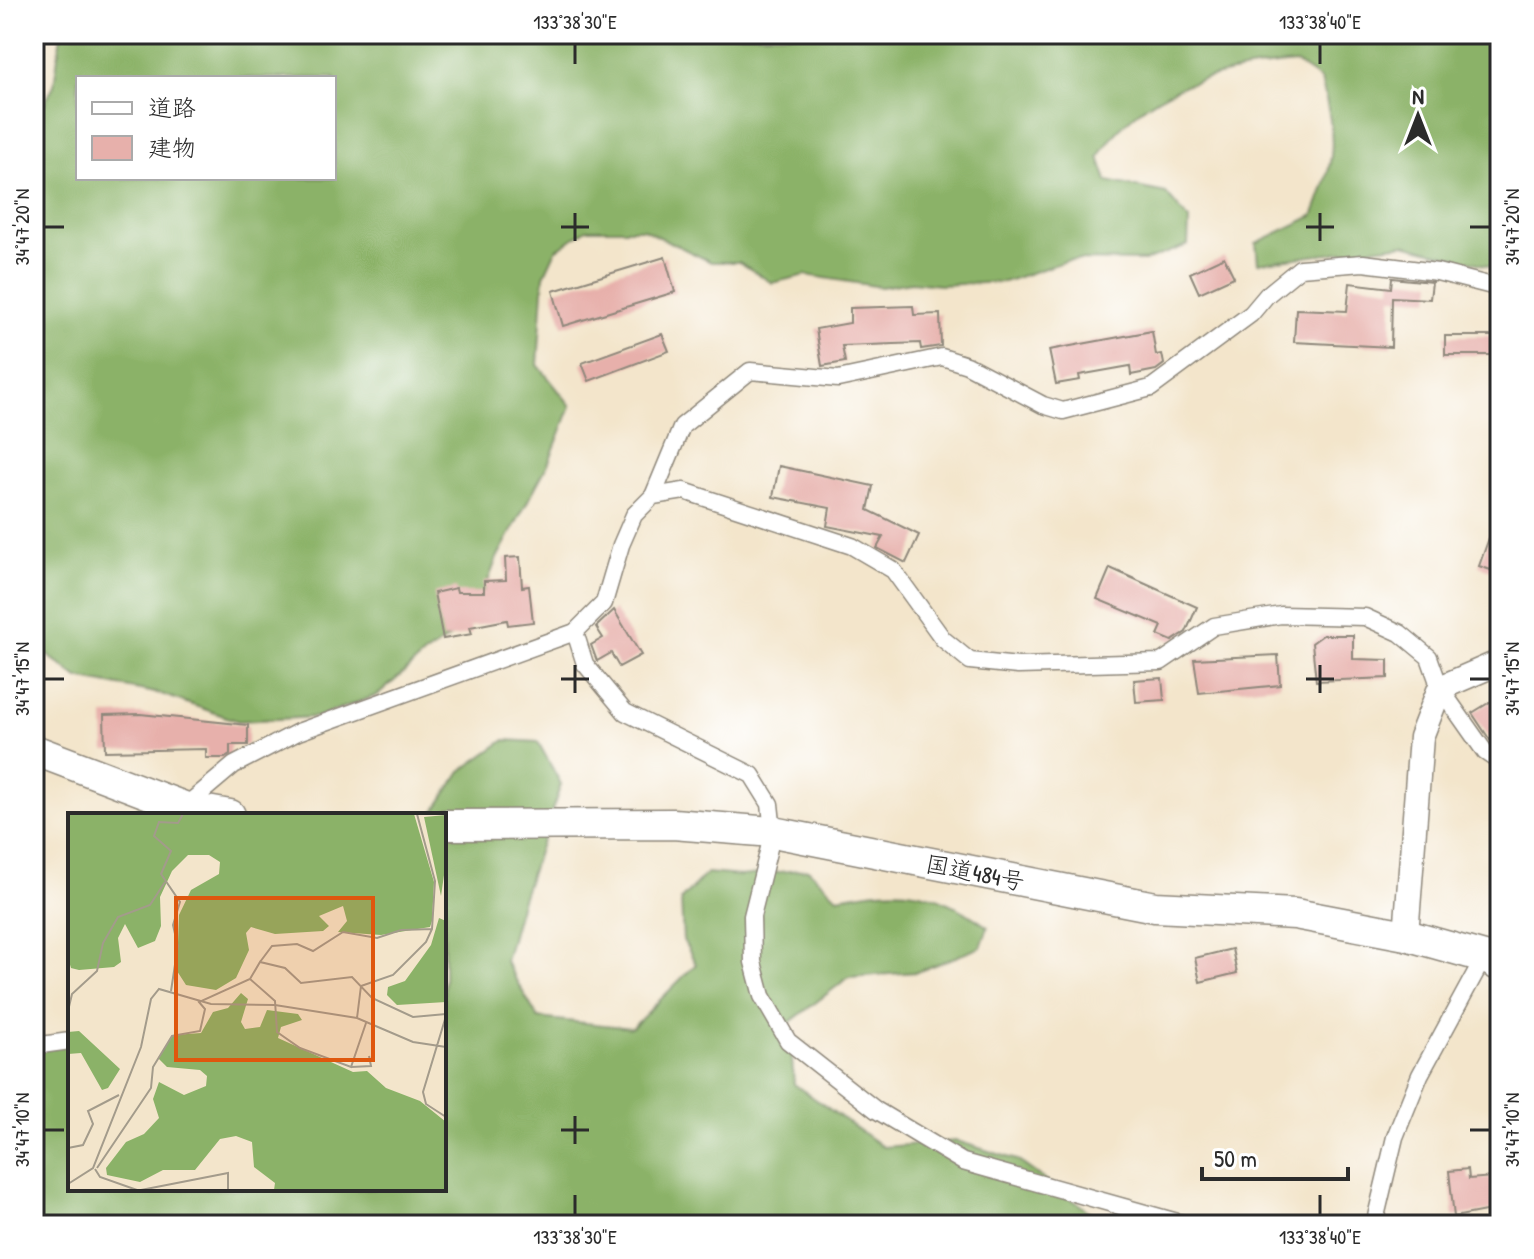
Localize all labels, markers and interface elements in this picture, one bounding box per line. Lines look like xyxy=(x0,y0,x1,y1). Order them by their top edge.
text: 133°38'30"E xyxy=(533,8,617,35)
text: 133°38'40"E xyxy=(1279,8,1361,35)
legend xyxy=(76,76,336,180)
north arrow xyxy=(1378,76,1458,156)
text: N xyxy=(1412,81,1424,111)
text: 道路 xyxy=(148,91,196,123)
text: 建物 xyxy=(148,131,196,163)
text: 34°47'20"N xyxy=(8,189,35,265)
text: 34°47'20"N xyxy=(1498,189,1525,265)
text: 34°47'15"N xyxy=(8,642,35,716)
text: 34°47'15"N xyxy=(1498,642,1525,716)
inset map xyxy=(68,813,446,1191)
street label: 国道484号 xyxy=(923,847,1028,897)
text: 34°47'10"N xyxy=(8,1093,35,1167)
text: 34°47'10"N xyxy=(1498,1093,1525,1167)
scale bar xyxy=(1202,1131,1348,1181)
text: 50 m xyxy=(1214,1142,1257,1174)
text: 133°38'30"E xyxy=(533,1223,617,1250)
text: 133°38'40"E xyxy=(1279,1223,1361,1250)

